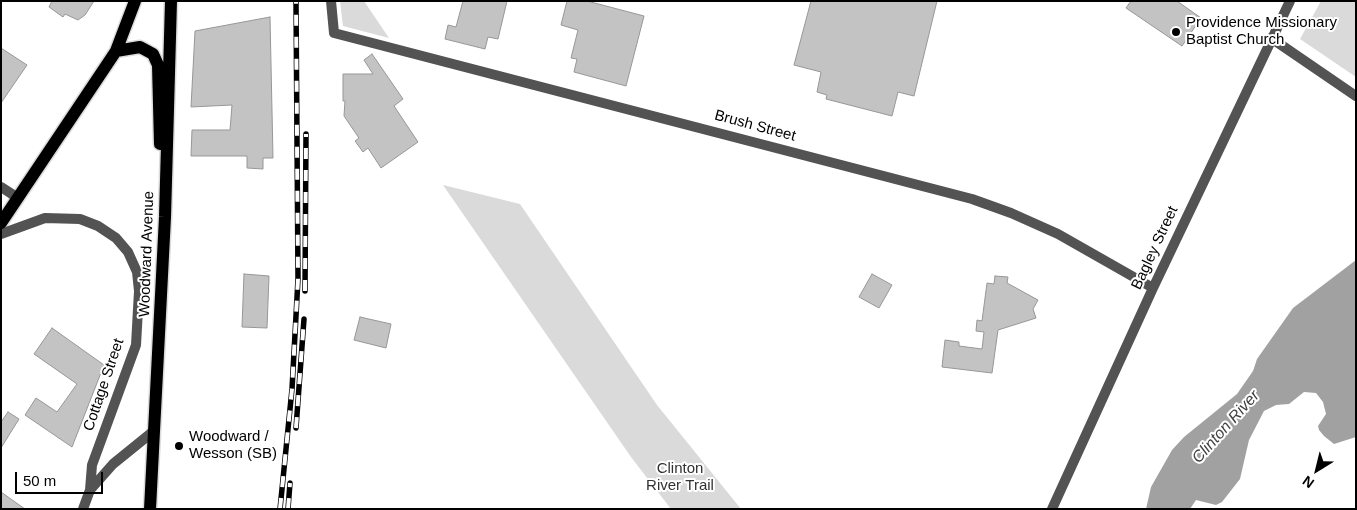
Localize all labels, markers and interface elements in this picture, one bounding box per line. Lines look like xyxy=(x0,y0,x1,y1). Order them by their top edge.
place label: Providence Missionary Baptist Church xyxy=(1186,14,1337,49)
marker: Providence Missionary Baptist Church xyxy=(1170,26,1182,38)
street label: Brush Street xyxy=(712,107,798,145)
street label: Woodward Avenue xyxy=(136,191,158,317)
street label: Bagley Street xyxy=(1128,203,1182,293)
street label: Cottage Street xyxy=(80,336,128,434)
water label: Clinton River xyxy=(1188,387,1264,467)
place label: Woodward / Wesson (SB) xyxy=(189,428,277,463)
marker: Woodward / Wesson (SB) xyxy=(173,440,185,452)
north arrow xyxy=(1292,445,1342,495)
park label: Clinton River Trail xyxy=(646,460,714,495)
scale bar xyxy=(18,462,105,494)
text: 50 m xyxy=(23,472,56,489)
text: N xyxy=(1299,473,1317,492)

